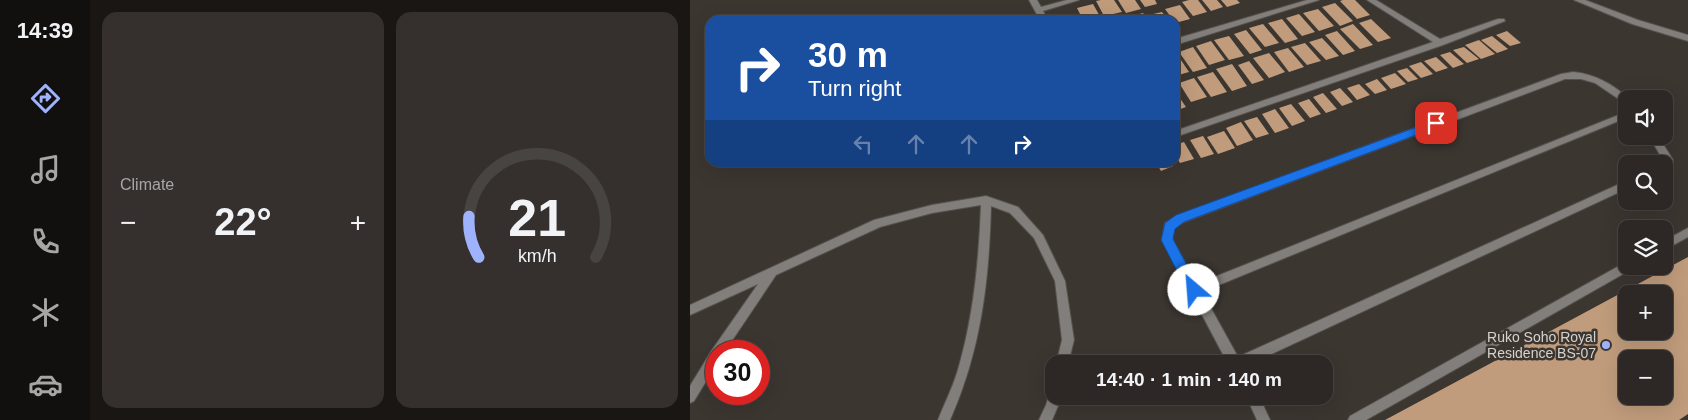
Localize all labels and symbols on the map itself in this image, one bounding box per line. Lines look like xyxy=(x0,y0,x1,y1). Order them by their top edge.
pin xyxy=(1415,102,1457,144)
position arrow xyxy=(1167,263,1219,315)
place label: Ruko Soho Royal Residence BS-07 xyxy=(1487,329,1596,361)
marker: Ruko Soho Royal Residence BS-07 xyxy=(1600,339,1612,351)
speed limit sign: 30 xyxy=(705,340,770,405)

